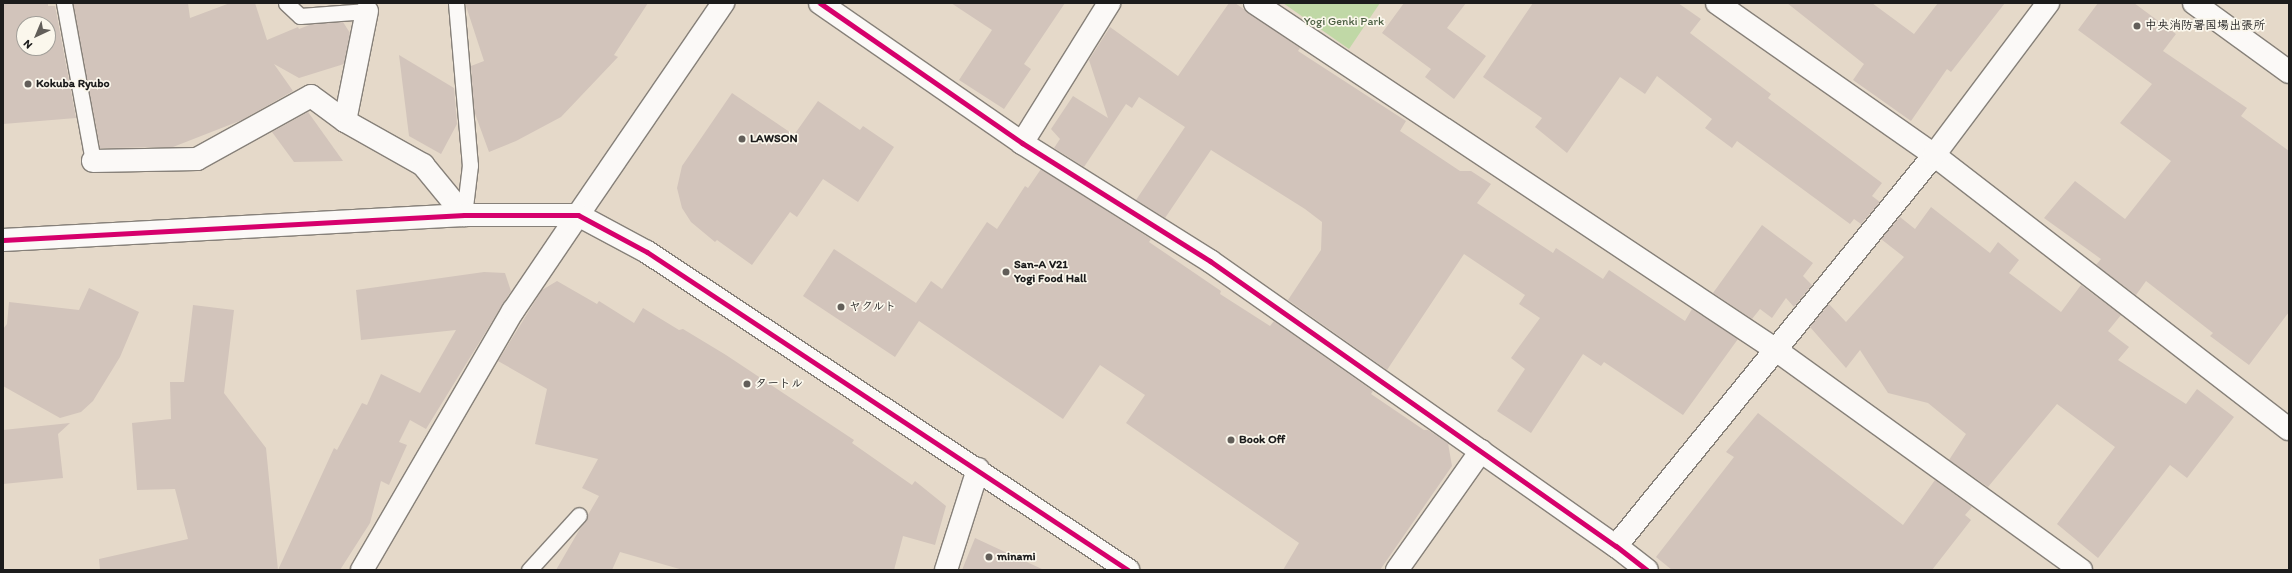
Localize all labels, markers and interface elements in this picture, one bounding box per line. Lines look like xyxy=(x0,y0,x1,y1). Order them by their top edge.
park label: Yogi Genki Park xyxy=(1304,15,1384,29)
north arrow xyxy=(16,16,56,56)
place label: 中央消防署国場出張所 xyxy=(2145,19,2265,33)
marker: 中央消防署国場出張所 xyxy=(2132,21,2142,31)
text: N xyxy=(21,37,35,52)
place label: Kokuba Ryubo xyxy=(36,77,109,91)
marker: Kokuba Ryubo xyxy=(23,79,33,89)
place label: LAWSON xyxy=(750,132,798,146)
marker: LAWSON xyxy=(737,134,747,144)
place label: San-A V21 Yogi Food Hall xyxy=(1014,258,1087,286)
marker: San-A V21 Yogi Food Hall xyxy=(1001,267,1011,277)
place label: ヤクルト xyxy=(849,300,897,314)
marker: ヤクルト xyxy=(836,302,846,312)
place label: タートル xyxy=(755,377,803,391)
marker: タートル xyxy=(742,379,752,389)
place label: Book Off xyxy=(1239,433,1285,447)
marker: Book Off xyxy=(1226,435,1236,445)
place label: minami xyxy=(997,550,1036,564)
marker: minami xyxy=(984,552,994,562)

